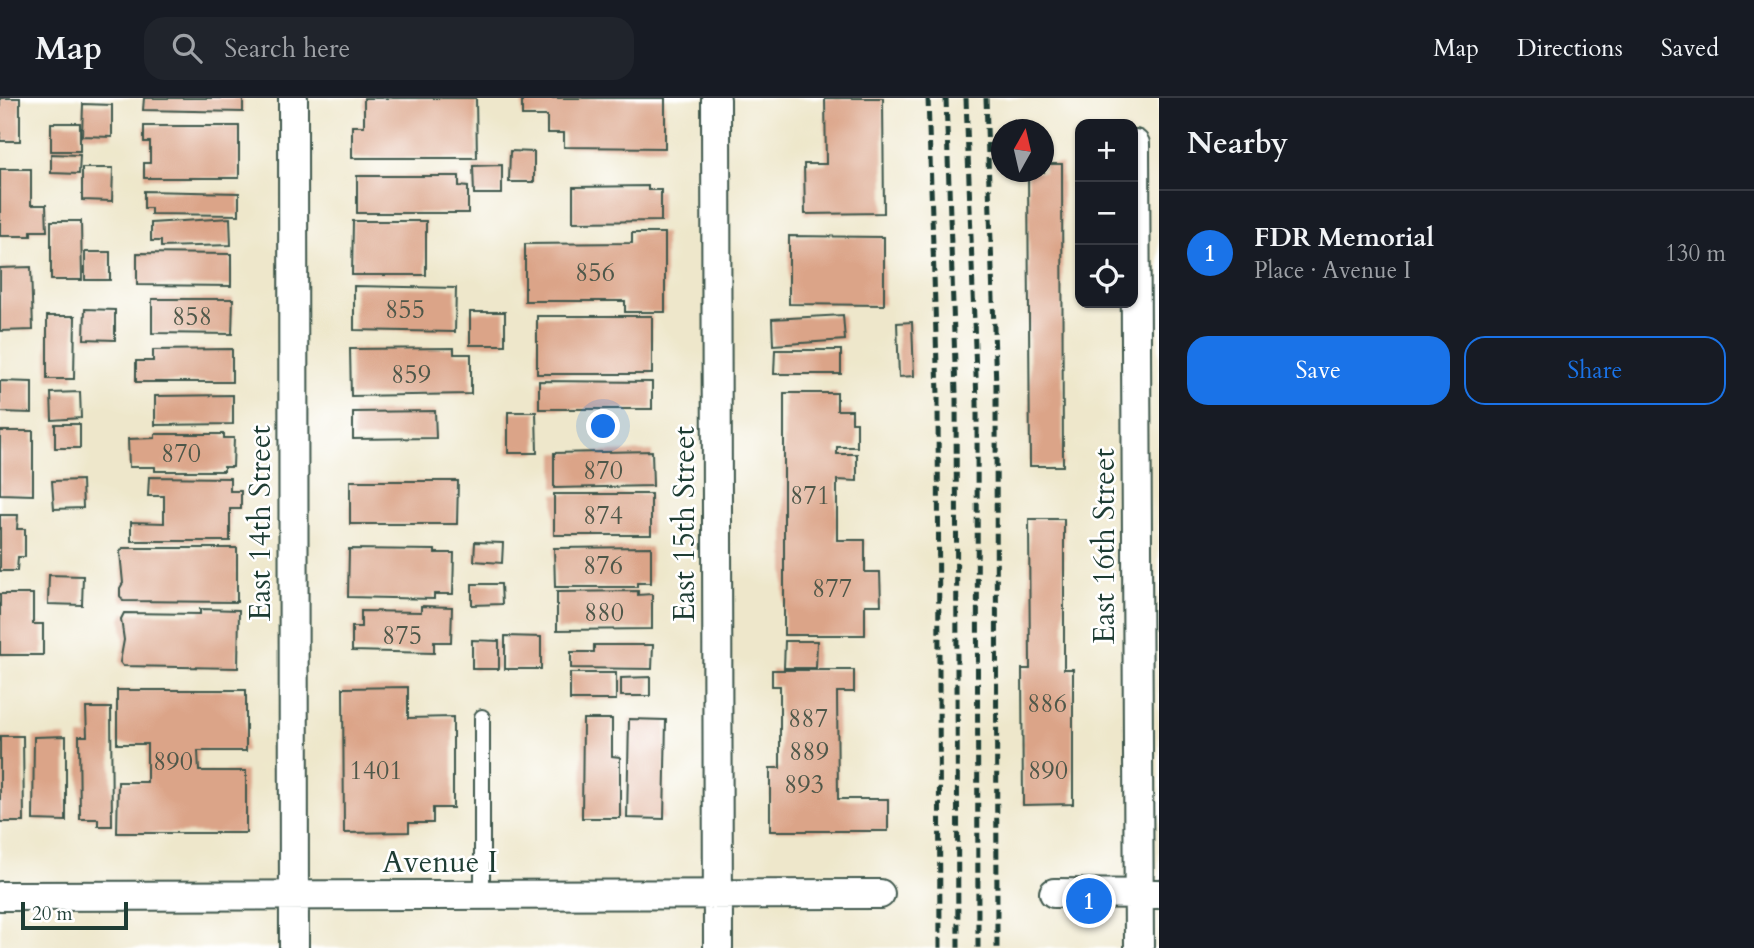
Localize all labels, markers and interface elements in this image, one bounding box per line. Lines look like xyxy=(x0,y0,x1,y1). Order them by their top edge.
search box xyxy=(144,17,634,80)
text: Map xyxy=(35,26,102,71)
icon: search xyxy=(168,29,206,67)
text: Search here xyxy=(224,31,350,66)
text: Map xyxy=(1433,32,1479,65)
text: Directions xyxy=(1517,32,1623,65)
text: Saved xyxy=(1661,32,1719,65)
north arrow xyxy=(991,119,1054,182)
map controls xyxy=(1075,119,1138,308)
button: + xyxy=(1075,119,1138,182)
text: Nearby xyxy=(1187,123,1288,164)
button: − xyxy=(1075,182,1138,245)
text: FDR Memorial xyxy=(1254,220,1434,255)
text: 1 xyxy=(1204,238,1216,269)
text: 130 m xyxy=(1665,238,1726,269)
button: locate xyxy=(1075,245,1138,308)
house number: 856 xyxy=(575,255,615,290)
text: Place · Avenue I xyxy=(1254,255,1411,286)
house number: 855 xyxy=(385,292,425,327)
house number: 858 xyxy=(172,299,212,334)
button: Save xyxy=(1187,336,1450,405)
button: Share xyxy=(1464,336,1726,405)
house number: 859 xyxy=(391,357,431,392)
your location xyxy=(586,409,620,443)
street label: East 14th Street xyxy=(240,425,281,621)
street label: East 15th Street xyxy=(664,426,705,622)
house number: 870 xyxy=(161,436,201,471)
street label: East 16th Street xyxy=(1084,448,1125,644)
house number: 870 xyxy=(583,453,623,488)
house number: 871 xyxy=(790,478,830,513)
house number: 874 xyxy=(583,498,623,533)
house number: 876 xyxy=(583,548,623,583)
house number: 877 xyxy=(812,571,852,606)
house number: 880 xyxy=(584,595,624,630)
house number: 875 xyxy=(382,618,422,653)
house number: 886 xyxy=(1027,686,1067,721)
house number: 887 xyxy=(788,701,828,736)
house number: 889 xyxy=(789,734,829,769)
house number: 890 xyxy=(153,744,193,779)
house number: 1401 xyxy=(349,753,403,788)
house number: 890 xyxy=(1028,753,1068,788)
house number: 893 xyxy=(784,767,824,802)
street label: Avenue I xyxy=(382,842,498,883)
pin: 1 xyxy=(1066,875,1112,927)
scale bar xyxy=(21,899,128,931)
text: 20 m xyxy=(32,901,73,927)

